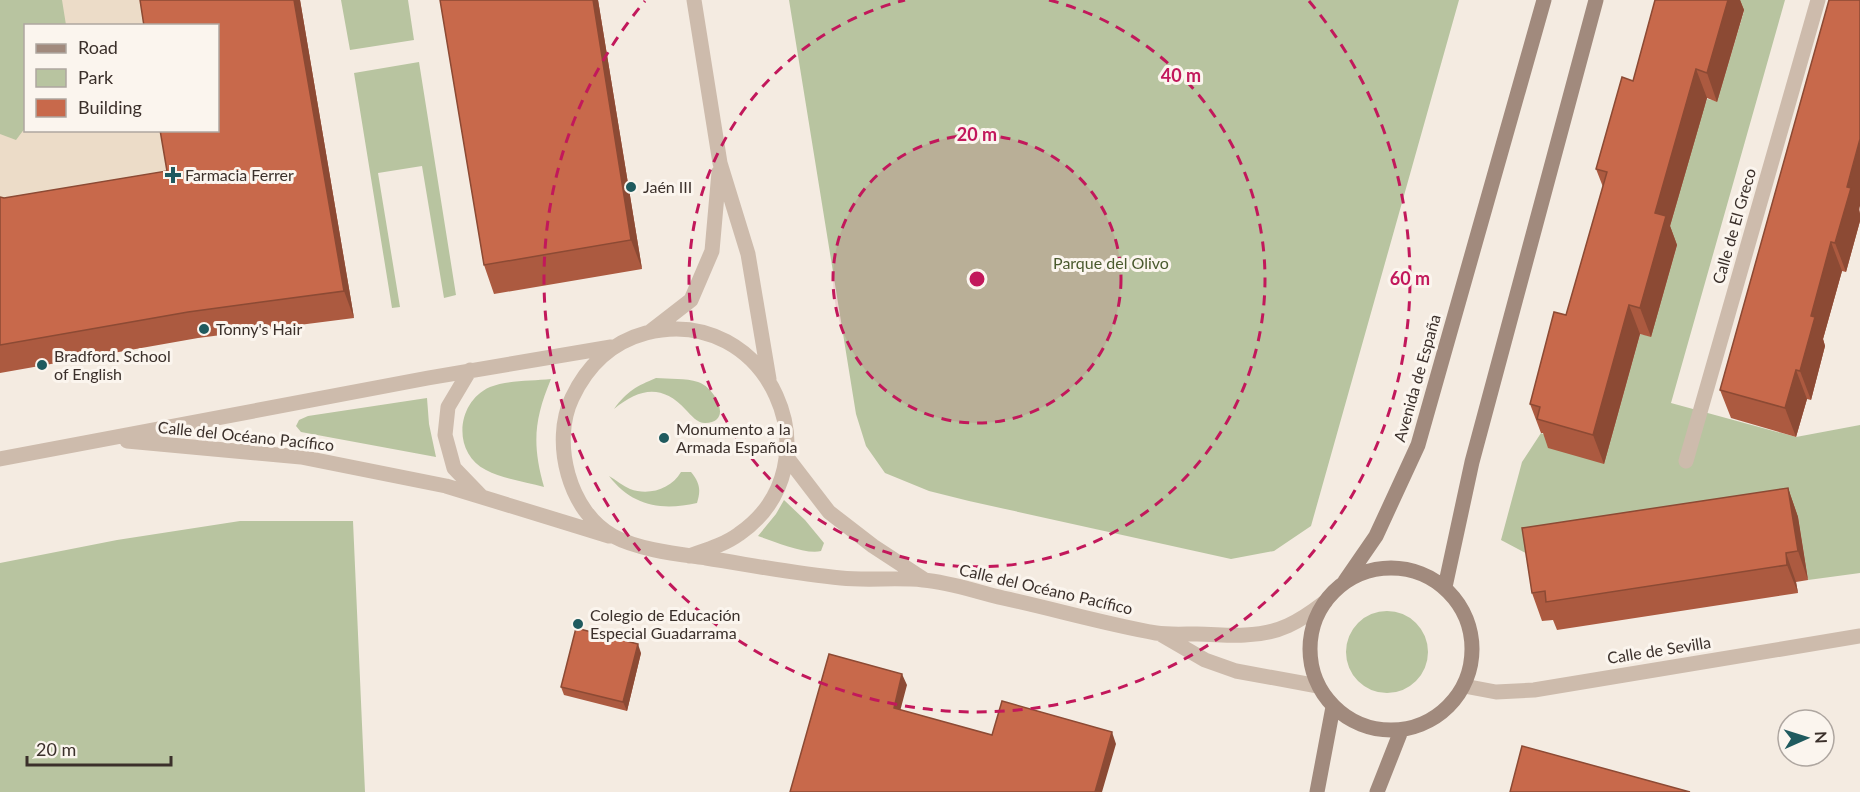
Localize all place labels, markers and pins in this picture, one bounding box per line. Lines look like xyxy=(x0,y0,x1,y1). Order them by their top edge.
place label: Farmacia Ferrer xyxy=(185,165,294,184)
marker: Farmacia Ferrer xyxy=(166,168,180,182)
place label: Jaén III xyxy=(643,177,692,196)
marker: Jaén III xyxy=(624,180,638,194)
centre of rings xyxy=(967,269,987,289)
place label: Tonny's Hair xyxy=(216,319,302,338)
marker: Tonny's Hair xyxy=(197,322,211,336)
place label: Bradford. School of English xyxy=(54,346,171,383)
marker: Bradford. School of English xyxy=(35,358,49,372)
place label: Monumento a la Armada Española xyxy=(676,419,797,456)
marker: Monumento a la Armada Española xyxy=(657,431,671,445)
place label: Colegio de Educación Especial Guadarrama xyxy=(590,605,741,642)
marker: Colegio de Educación Especial Guadarrama xyxy=(571,617,585,631)

